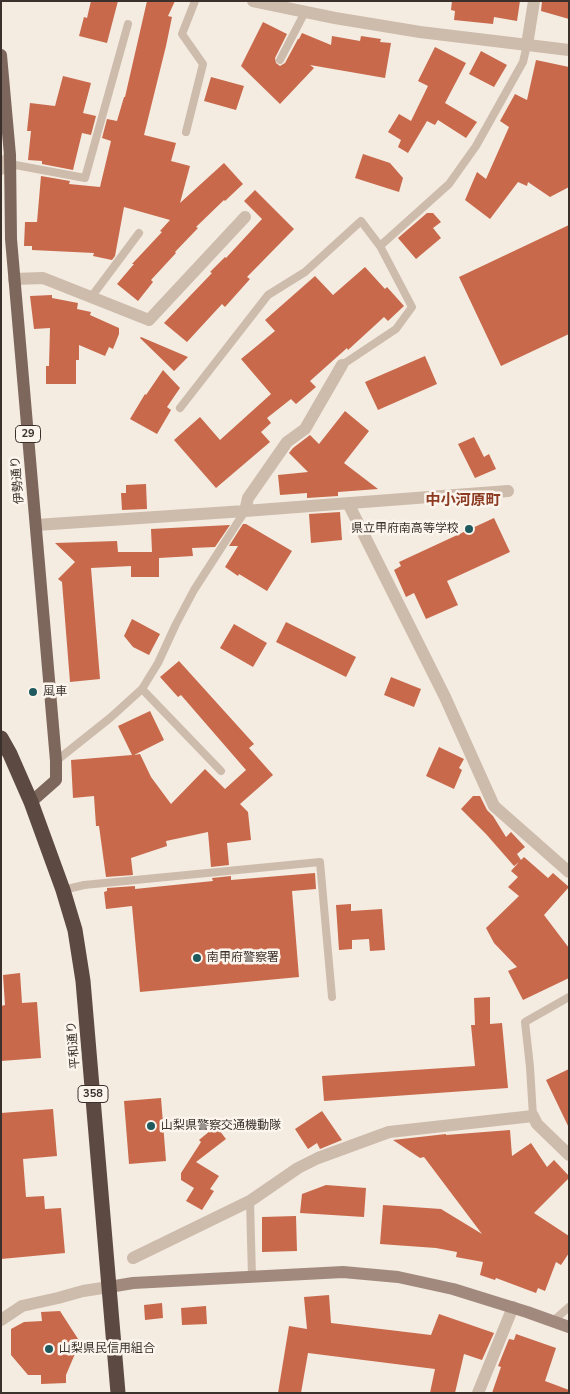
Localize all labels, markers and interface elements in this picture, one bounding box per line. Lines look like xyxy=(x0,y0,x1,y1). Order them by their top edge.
road number: 29 xyxy=(15,426,40,442)
street label: 伊勢通り xyxy=(9,455,27,505)
district label: 中小河原町 xyxy=(426,492,500,510)
place label: 県立甲府南高等学校 xyxy=(351,522,459,536)
marker: 県立甲府南高等学校 xyxy=(463,523,475,535)
place label: 風車 xyxy=(43,685,67,699)
marker: 風車 xyxy=(27,686,39,698)
place label: 南甲府警察署 xyxy=(207,951,279,965)
marker: 南甲府警察署 xyxy=(191,952,203,964)
street label: 平和通り xyxy=(65,1020,83,1070)
road number: 358 xyxy=(78,1086,108,1102)
place label: 山梨県警察交通機動隊 xyxy=(161,1119,281,1133)
marker: 山梨県警察交通機動隊 xyxy=(145,1120,157,1132)
place label: 山梨県民信用組合 xyxy=(59,1342,155,1356)
marker: 山梨県民信用組合 xyxy=(43,1343,55,1355)

